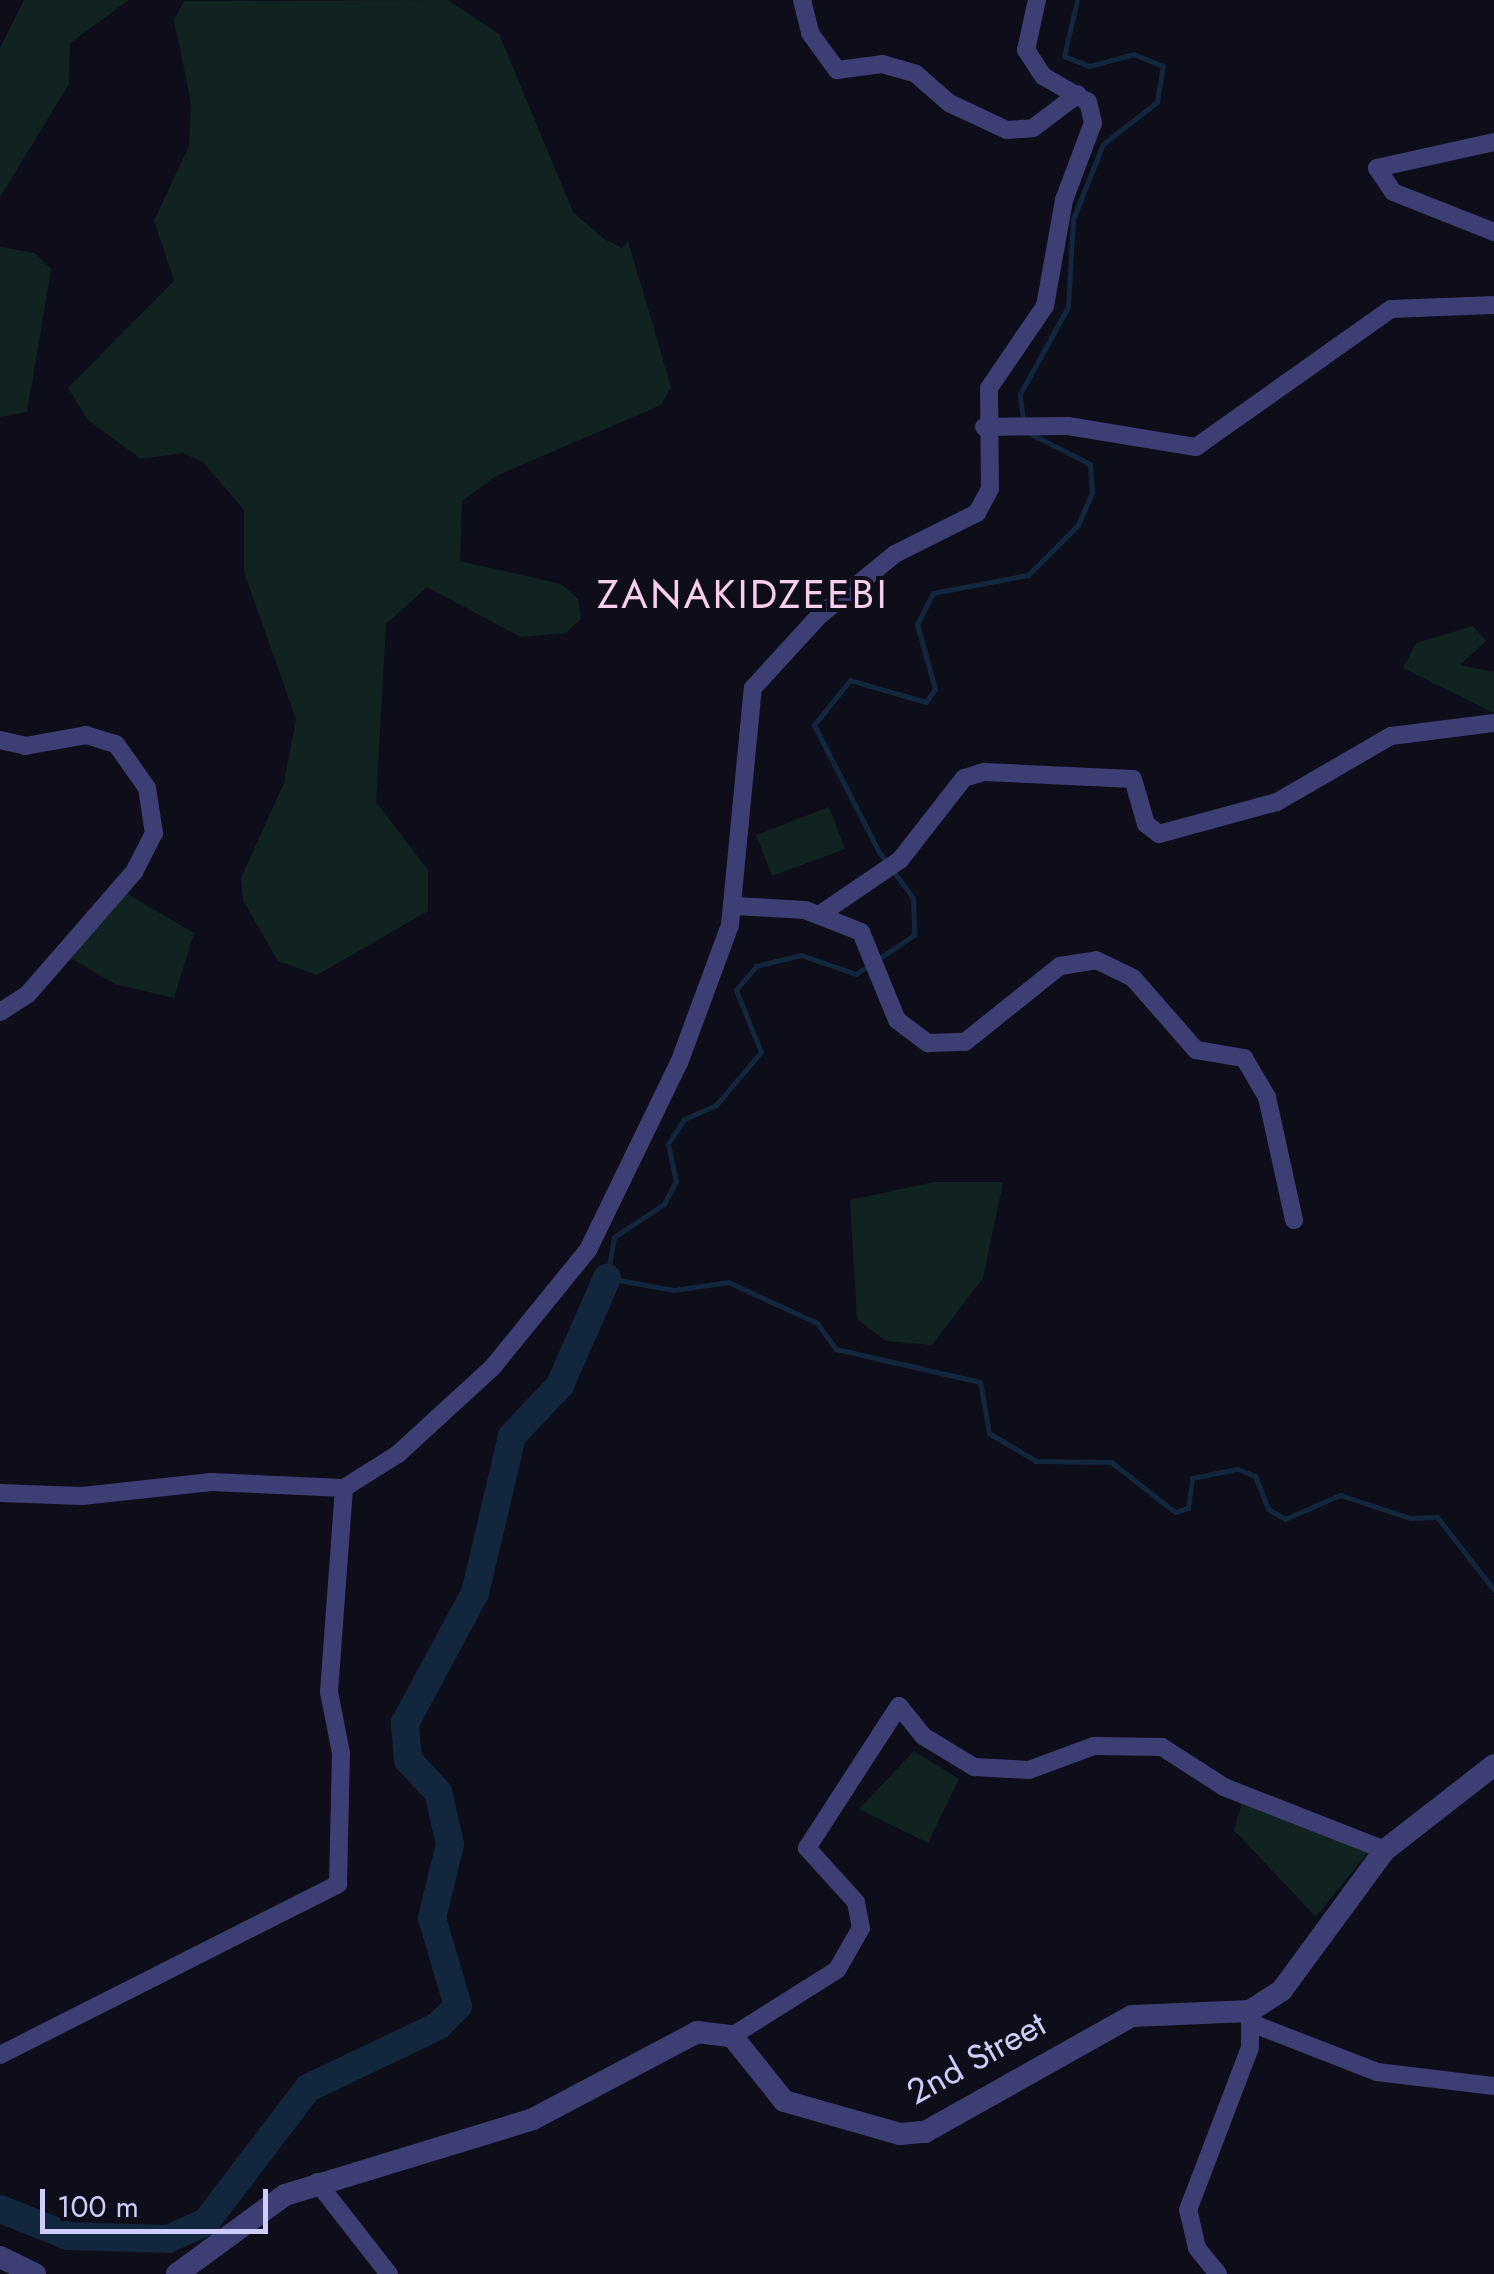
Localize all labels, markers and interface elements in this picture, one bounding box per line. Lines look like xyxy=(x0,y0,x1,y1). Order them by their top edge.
district label: ZANAKIDZEEBI xyxy=(597,570,889,618)
street label: 2nd Street xyxy=(899,2003,1053,2113)
scale bar xyxy=(45,2169,272,2231)
text: 100 m xyxy=(57,2185,139,2228)

